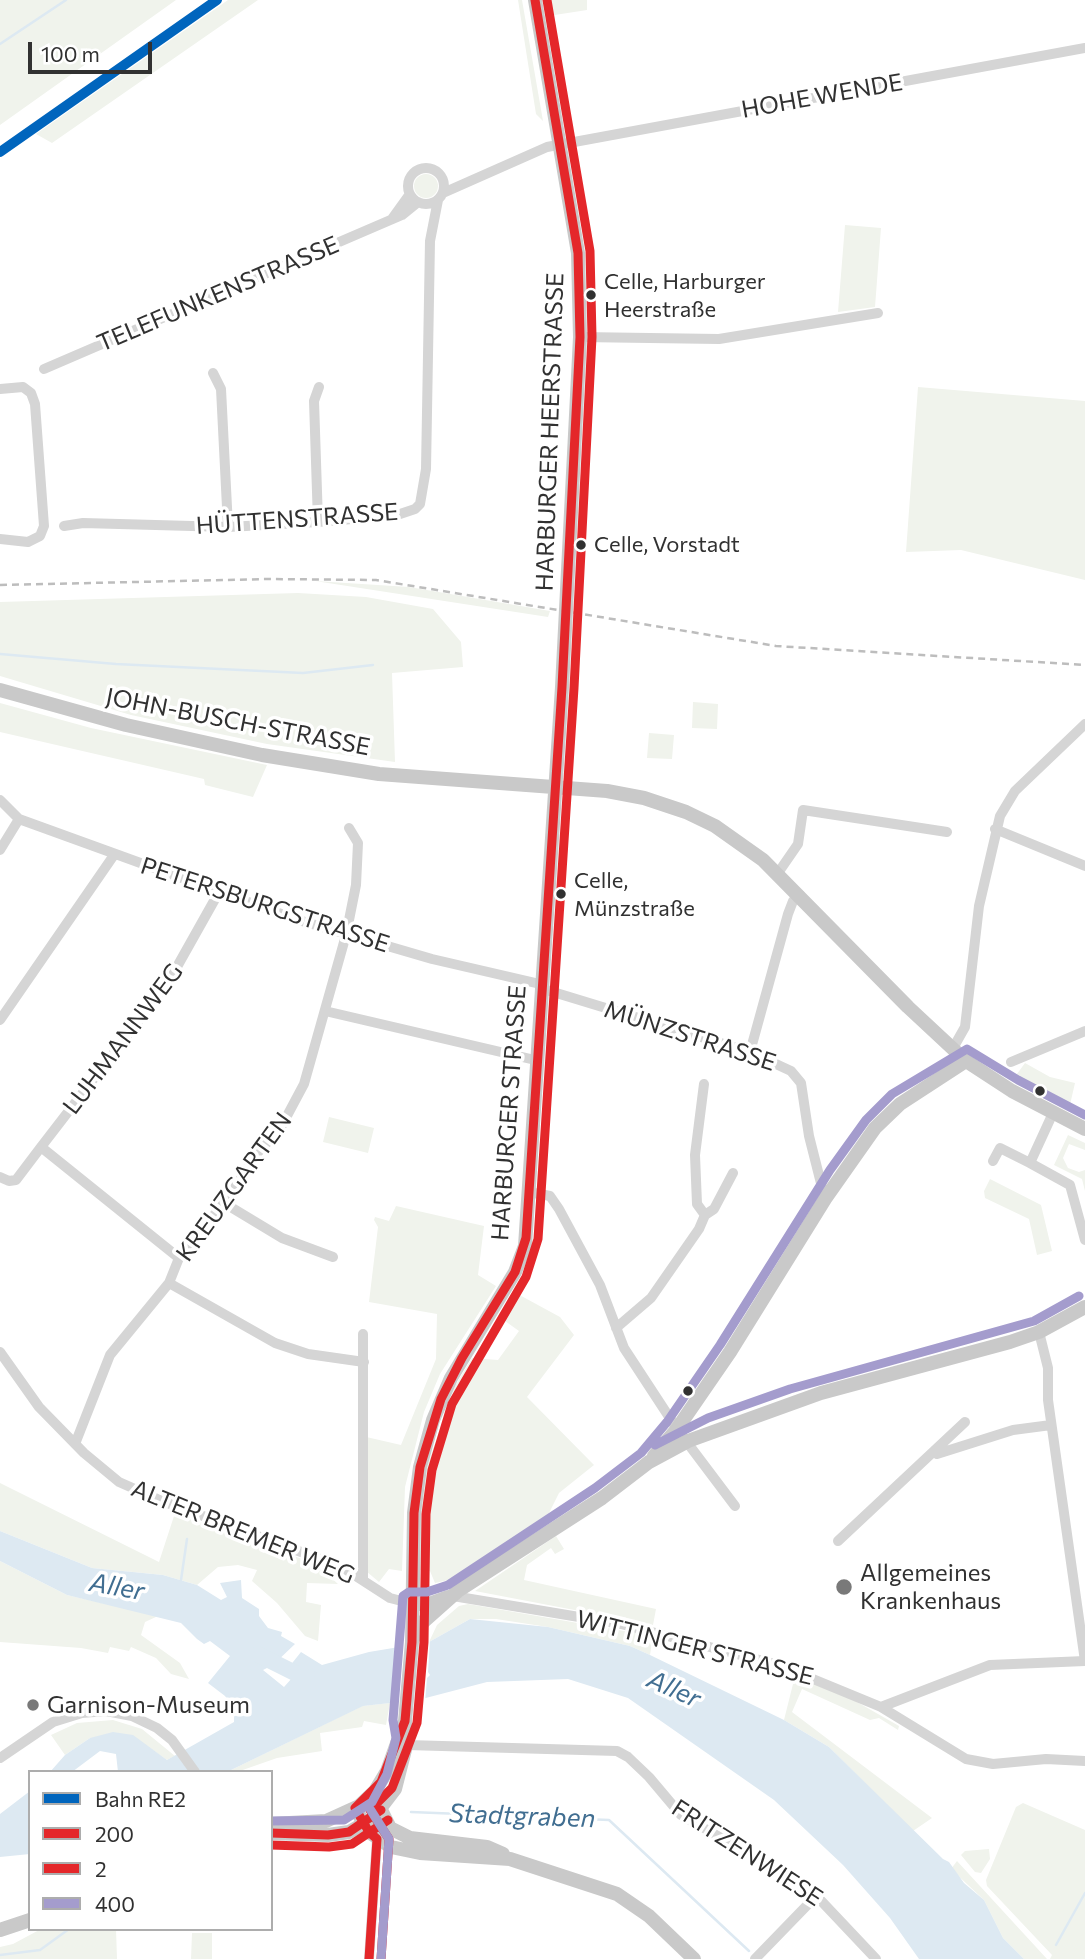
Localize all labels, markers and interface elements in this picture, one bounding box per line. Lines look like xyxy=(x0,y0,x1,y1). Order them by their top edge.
scale bar xyxy=(32,28,156,72)
text: 100 m xyxy=(41,41,100,66)
street label: HOHE WENDE xyxy=(739,68,905,124)
street label: TELEFUNKENSTRASSE xyxy=(93,230,343,358)
place label: Celle, Harburger Heerstraße xyxy=(604,269,766,320)
street label: HARBURGER HEERSTRASSE xyxy=(530,272,570,592)
marker: Celle, Harburger Heerstraße xyxy=(584,288,598,302)
street label: HÜTTENSTRASSE xyxy=(195,498,399,540)
place label: Celle, Vorstadt xyxy=(594,532,740,558)
marker: Celle, Vorstadt xyxy=(574,538,588,552)
street label: JOHN-BUSCH-STRASSE xyxy=(103,682,373,762)
street label: PETERSBURGSTRASSE xyxy=(137,851,393,959)
place label: Celle, Münzstraße xyxy=(574,868,695,920)
marker: Celle, Münzstraße xyxy=(554,887,568,901)
street label: LUHMANNWEG xyxy=(57,958,189,1120)
street label: HARBURGER STRASSE xyxy=(486,984,532,1242)
street label: MÜNZSTRASSE xyxy=(601,995,779,1077)
unlabelled marker xyxy=(1033,1084,1047,1098)
street label: KREUZGARTEN xyxy=(170,1107,298,1267)
unlabelled marker xyxy=(681,1384,695,1398)
street label: ALTER BREMER WEG xyxy=(127,1474,359,1590)
place label: Allgemeines Krankenhaus xyxy=(860,1559,1001,1615)
water label: Aller xyxy=(87,1567,147,1607)
marker: Allgemeines Krankenhaus xyxy=(834,1577,854,1597)
street label: WITTINGER STRASSE xyxy=(573,1605,817,1691)
water label: Aller xyxy=(642,1664,706,1714)
place label: Garnison-Museum xyxy=(47,1691,250,1719)
marker: Garnison-Museum xyxy=(25,1697,41,1713)
legend xyxy=(28,1770,273,1931)
text: Bahn RE2 xyxy=(95,1786,186,1811)
street label: FRITZENWIESE xyxy=(666,1794,828,1912)
water label: Stadtgraben xyxy=(448,1798,596,1834)
text: 200 xyxy=(95,1821,134,1846)
text: 2 xyxy=(95,1856,107,1881)
text: 400 xyxy=(95,1891,135,1916)

